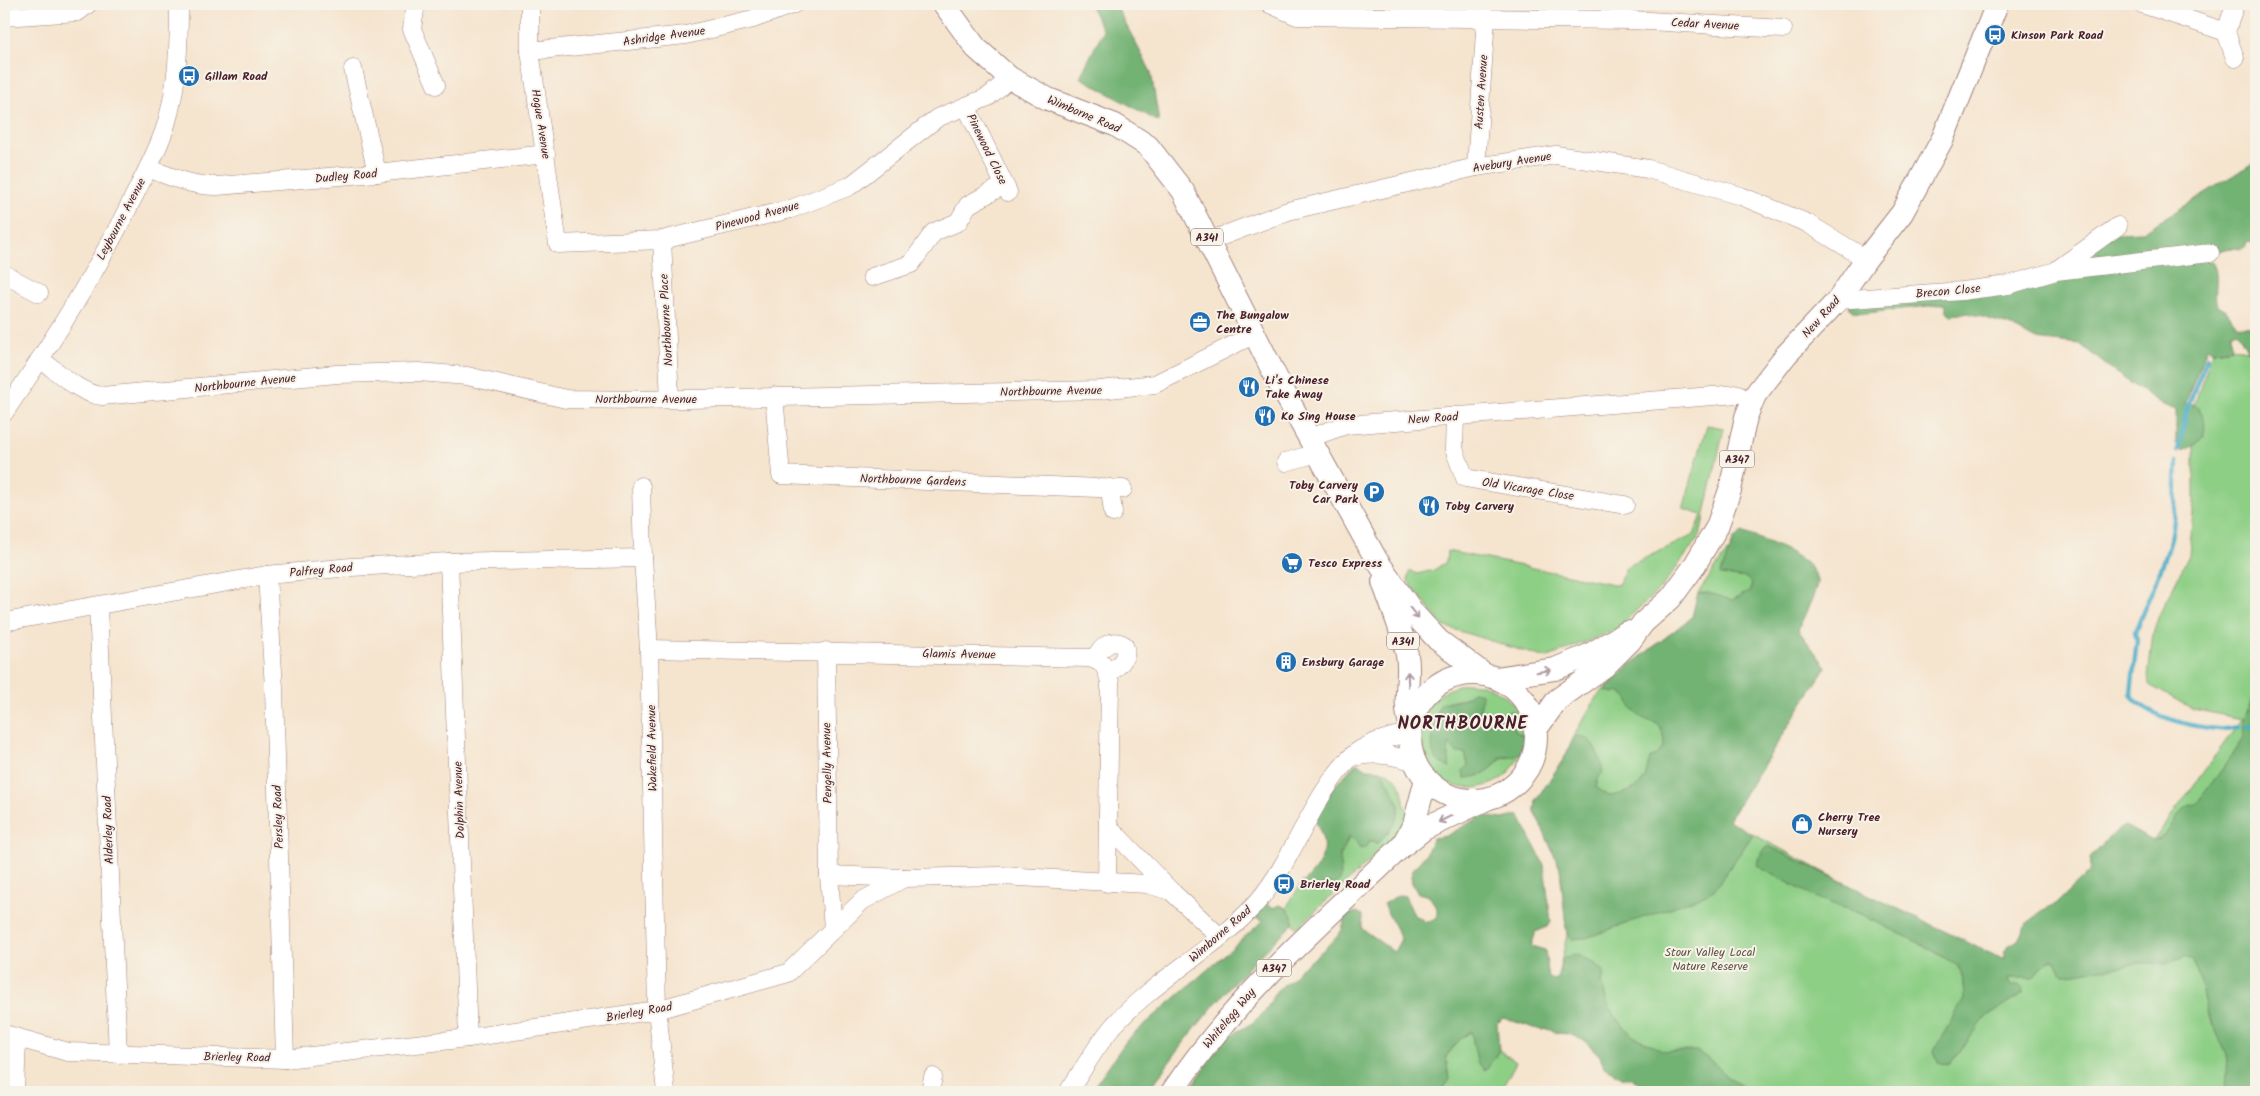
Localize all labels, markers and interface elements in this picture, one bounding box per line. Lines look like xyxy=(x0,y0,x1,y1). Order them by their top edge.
street label: Cedar Avenue xyxy=(1670,13,1740,36)
street label: Ashridge Avenue xyxy=(622,21,707,52)
bus stop icon: Kinson Park Road xyxy=(1983,23,2007,47)
place label: Kinson Park Road xyxy=(2011,26,2104,45)
street label: Austen Avenue xyxy=(1469,53,1494,130)
bus stop icon: Gillam Road xyxy=(177,64,201,88)
place label: Gillam Road xyxy=(205,67,268,86)
street label: Hogue Avenue xyxy=(526,88,555,161)
street label: Wimborne Road xyxy=(1044,90,1124,139)
street label: Pinewood Close xyxy=(961,110,1012,189)
street label: Avebury Avenue xyxy=(1471,147,1553,178)
street label: Dudley Road xyxy=(314,164,379,189)
street label: Leybourne Avenue xyxy=(92,174,151,264)
street label: Pinewood Avenue xyxy=(713,196,802,237)
road number: A341 xyxy=(1191,228,1223,246)
street label: Northbourne Place xyxy=(655,273,678,367)
street label: Brecon Close xyxy=(1915,279,1982,304)
street label: New Road xyxy=(1797,291,1846,342)
place label: The Bungalow Centre xyxy=(1216,306,1289,339)
office icon: The Bungalow Centre xyxy=(1188,310,1212,334)
street label: Northbourne Avenue xyxy=(193,369,297,398)
place label: Li's Chinese Take Away xyxy=(1265,371,1329,404)
restaurant icon: Li's Chinese Take Away xyxy=(1237,375,1261,399)
street label: Northbourne Avenue xyxy=(1000,381,1103,402)
street label: Northbourne Avenue xyxy=(595,390,698,409)
restaurant icon: Ko Sing House xyxy=(1253,404,1277,428)
place label: Ko Sing House xyxy=(1281,407,1356,426)
street label: New Road xyxy=(1407,407,1460,430)
road number: A347 xyxy=(1720,450,1754,468)
street label: Northbourne Gardens xyxy=(859,469,967,492)
street label: Old Vicarage Close xyxy=(1481,473,1576,506)
place label: Toby Carvery Car Park xyxy=(1289,476,1359,509)
parking icon: Toby Carvery Car Park xyxy=(1362,480,1386,504)
restaurant icon: Toby Carvery xyxy=(1417,494,1441,518)
place label: Toby Carvery xyxy=(1445,497,1515,516)
supermarket icon: Tesco Express xyxy=(1280,551,1304,575)
place label: Tesco Express xyxy=(1308,554,1383,573)
street label: Palfrey Road xyxy=(289,558,354,583)
one-way arrow xyxy=(1408,606,1419,619)
road number: A341 xyxy=(1387,632,1419,649)
street label: Glamis Avenue xyxy=(922,644,997,665)
building icon: Ensbury Garage xyxy=(1274,650,1298,674)
place label: Ensbury Garage xyxy=(1302,653,1384,672)
one-way arrow xyxy=(1535,666,1551,675)
one-way arrow xyxy=(1403,671,1413,687)
street label: Wakefield Avenue xyxy=(642,704,663,792)
district label: NORTHBOURNE xyxy=(1397,710,1529,739)
street label: Pengelly Avenue xyxy=(817,722,838,804)
street label: Dolphin Avenue xyxy=(449,760,470,839)
street label: Persley Road xyxy=(268,784,289,849)
street label: Alderley Road xyxy=(98,794,119,865)
place label: Cherry Tree Nursery xyxy=(1818,808,1880,841)
shop icon: Cherry Tree Nursery xyxy=(1790,812,1814,836)
one-way arrow xyxy=(1437,814,1452,824)
bus stop icon: Brierley Road xyxy=(1272,872,1296,896)
place label: Brierley Road xyxy=(1300,875,1371,894)
street label: Wimborne Road xyxy=(1185,901,1257,967)
park label: Stour Valley Local Nature Reserve xyxy=(1665,943,1755,976)
road number: A347 xyxy=(1256,960,1292,976)
street label: Whitelegg Way xyxy=(1198,984,1261,1053)
street label: Brierley Road xyxy=(605,997,675,1028)
street label: Brierley Road xyxy=(203,1047,272,1068)

